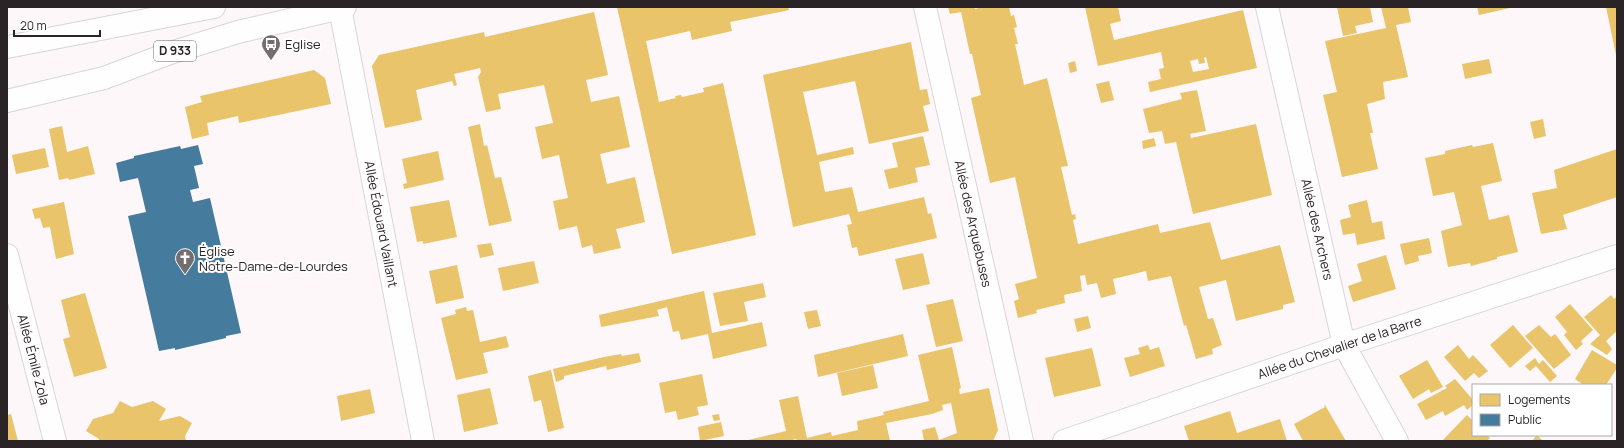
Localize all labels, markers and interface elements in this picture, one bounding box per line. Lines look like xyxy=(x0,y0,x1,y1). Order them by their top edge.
scale bar xyxy=(14,12,100,38)
text: 20 m xyxy=(20,17,47,34)
bus stop icon: Eglise xyxy=(260,33,282,61)
place label: Eglise xyxy=(285,35,321,53)
road number: D 933 xyxy=(154,41,196,61)
street label: Allée des Arquebuses xyxy=(951,158,996,289)
street label: Allée Édouard Vaillant xyxy=(360,159,402,289)
street label: Allée des Archers xyxy=(1297,177,1338,282)
place label: Église Notre-Dame-de-Lourdes xyxy=(199,242,348,275)
church icon: Église Notre-Dame-de-Lourdes xyxy=(174,247,196,275)
street label: Allée du Chevalier de la Barre xyxy=(1255,311,1424,383)
street label: Allée Émile Zola xyxy=(14,312,54,407)
legend xyxy=(1472,384,1612,436)
text: Logements xyxy=(1508,391,1570,408)
text: Public xyxy=(1508,411,1542,428)

